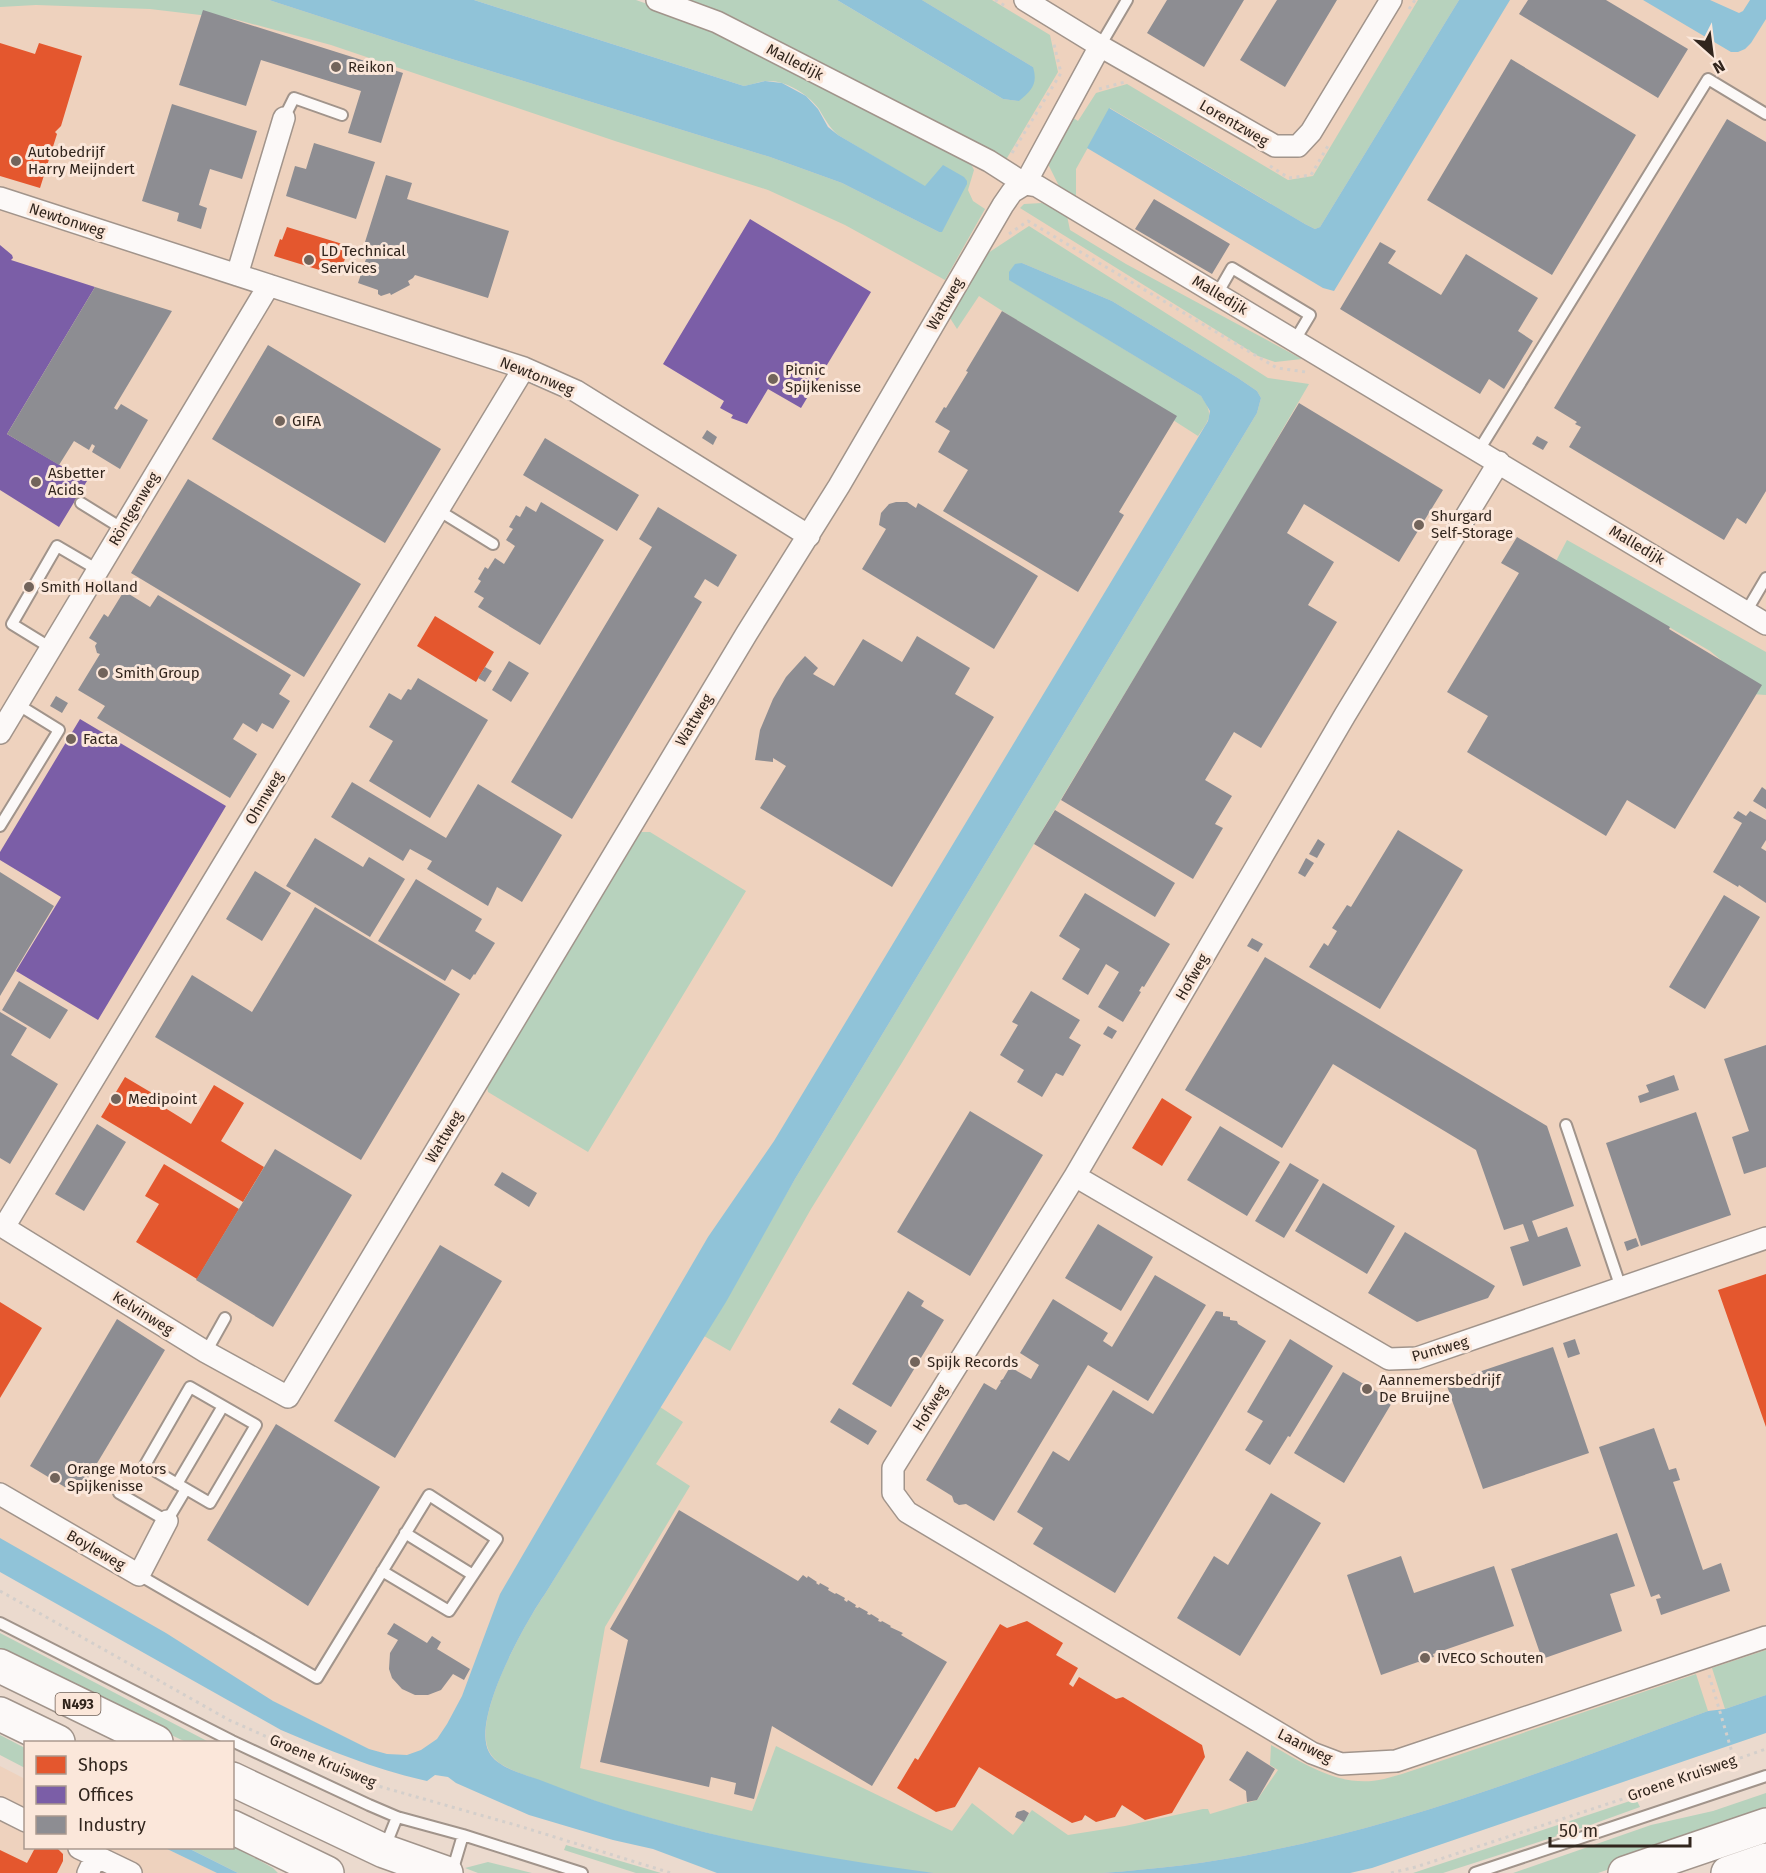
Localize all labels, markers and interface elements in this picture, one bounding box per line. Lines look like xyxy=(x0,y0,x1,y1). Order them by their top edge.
north arrow xyxy=(1682,24,1742,84)
street label: Malledijk xyxy=(763,40,827,84)
text: N xyxy=(1710,56,1728,78)
place label: Reikon xyxy=(348,58,394,76)
marker: Reikon xyxy=(329,60,343,74)
street label: Lorentzweg xyxy=(1196,96,1272,150)
place label: Autobedrijf Harry Meijndert xyxy=(28,143,135,178)
marker: Autobedrijf Harry Meijndert xyxy=(9,154,23,168)
street label: Newtonweg xyxy=(27,199,107,241)
place label: LD Technical Services xyxy=(321,242,406,277)
marker: LD Technical Services xyxy=(302,253,316,267)
street label: Malledijk xyxy=(1189,271,1251,319)
street label: Wattweg xyxy=(923,274,967,333)
street label: Newtonweg xyxy=(497,353,577,399)
place label: Picnic Spijkenisse xyxy=(785,361,861,396)
marker: Picnic Spijkenisse xyxy=(766,372,780,386)
place label: GIFA xyxy=(292,412,322,430)
marker: GIFA xyxy=(273,414,287,428)
place label: Asbetter Acids xyxy=(48,464,105,499)
street label: Röntgenweg xyxy=(105,469,163,549)
marker: Asbetter Acids xyxy=(29,475,43,489)
place label: Shurgard Self-Storage xyxy=(1431,507,1513,542)
marker: Shurgard Self-Storage xyxy=(1412,518,1426,532)
street label: Malledijk xyxy=(1606,521,1668,569)
place label: Smith Holland xyxy=(41,578,138,596)
marker: Smith Holland xyxy=(22,580,36,594)
place label: Smith Group xyxy=(115,664,200,682)
marker: Smith Group xyxy=(96,666,110,680)
street label: Wattweg xyxy=(671,690,717,749)
place label: Facta xyxy=(83,730,118,748)
marker: Facta xyxy=(64,732,78,746)
street label: Ohmweg xyxy=(241,768,287,828)
street label: Hofweg xyxy=(1172,950,1213,1003)
place label: Medipoint xyxy=(128,1090,198,1108)
marker: Medipoint xyxy=(109,1092,123,1106)
street label: Wattweg xyxy=(421,1107,467,1166)
street label: Kelvinweg xyxy=(109,1287,177,1339)
street label: Puntweg xyxy=(1410,1332,1471,1366)
place label: Spijk Records xyxy=(927,1353,1018,1371)
marker: Spijk Records xyxy=(908,1355,922,1369)
place label: Aannemersbedrijf De Bruijne xyxy=(1379,1371,1501,1406)
street label: Hofweg xyxy=(909,1382,951,1434)
marker: Aannemersbedrijf De Bruijne xyxy=(1360,1382,1374,1396)
place label: Orange Motors Spijkenisse xyxy=(67,1460,166,1495)
marker: Orange Motors Spijkenisse xyxy=(48,1471,62,1485)
street label: Boyleweg xyxy=(64,1526,129,1574)
place label: IVECO Schouten xyxy=(1437,1649,1544,1667)
marker: IVECO Schouten xyxy=(1418,1651,1432,1665)
road number: N493 xyxy=(56,1693,100,1715)
street label: Laanweg xyxy=(1275,1725,1336,1768)
street label: Groene Kruisweg xyxy=(267,1730,379,1792)
legend xyxy=(24,1741,234,1849)
street label: Groene Kruisweg xyxy=(1625,1751,1739,1805)
text: Shops xyxy=(78,1754,128,1776)
text: Offices xyxy=(78,1784,133,1806)
scale bar xyxy=(1550,1810,1690,1848)
text: Industry xyxy=(78,1814,146,1836)
text: 50 m xyxy=(1559,1820,1598,1842)

